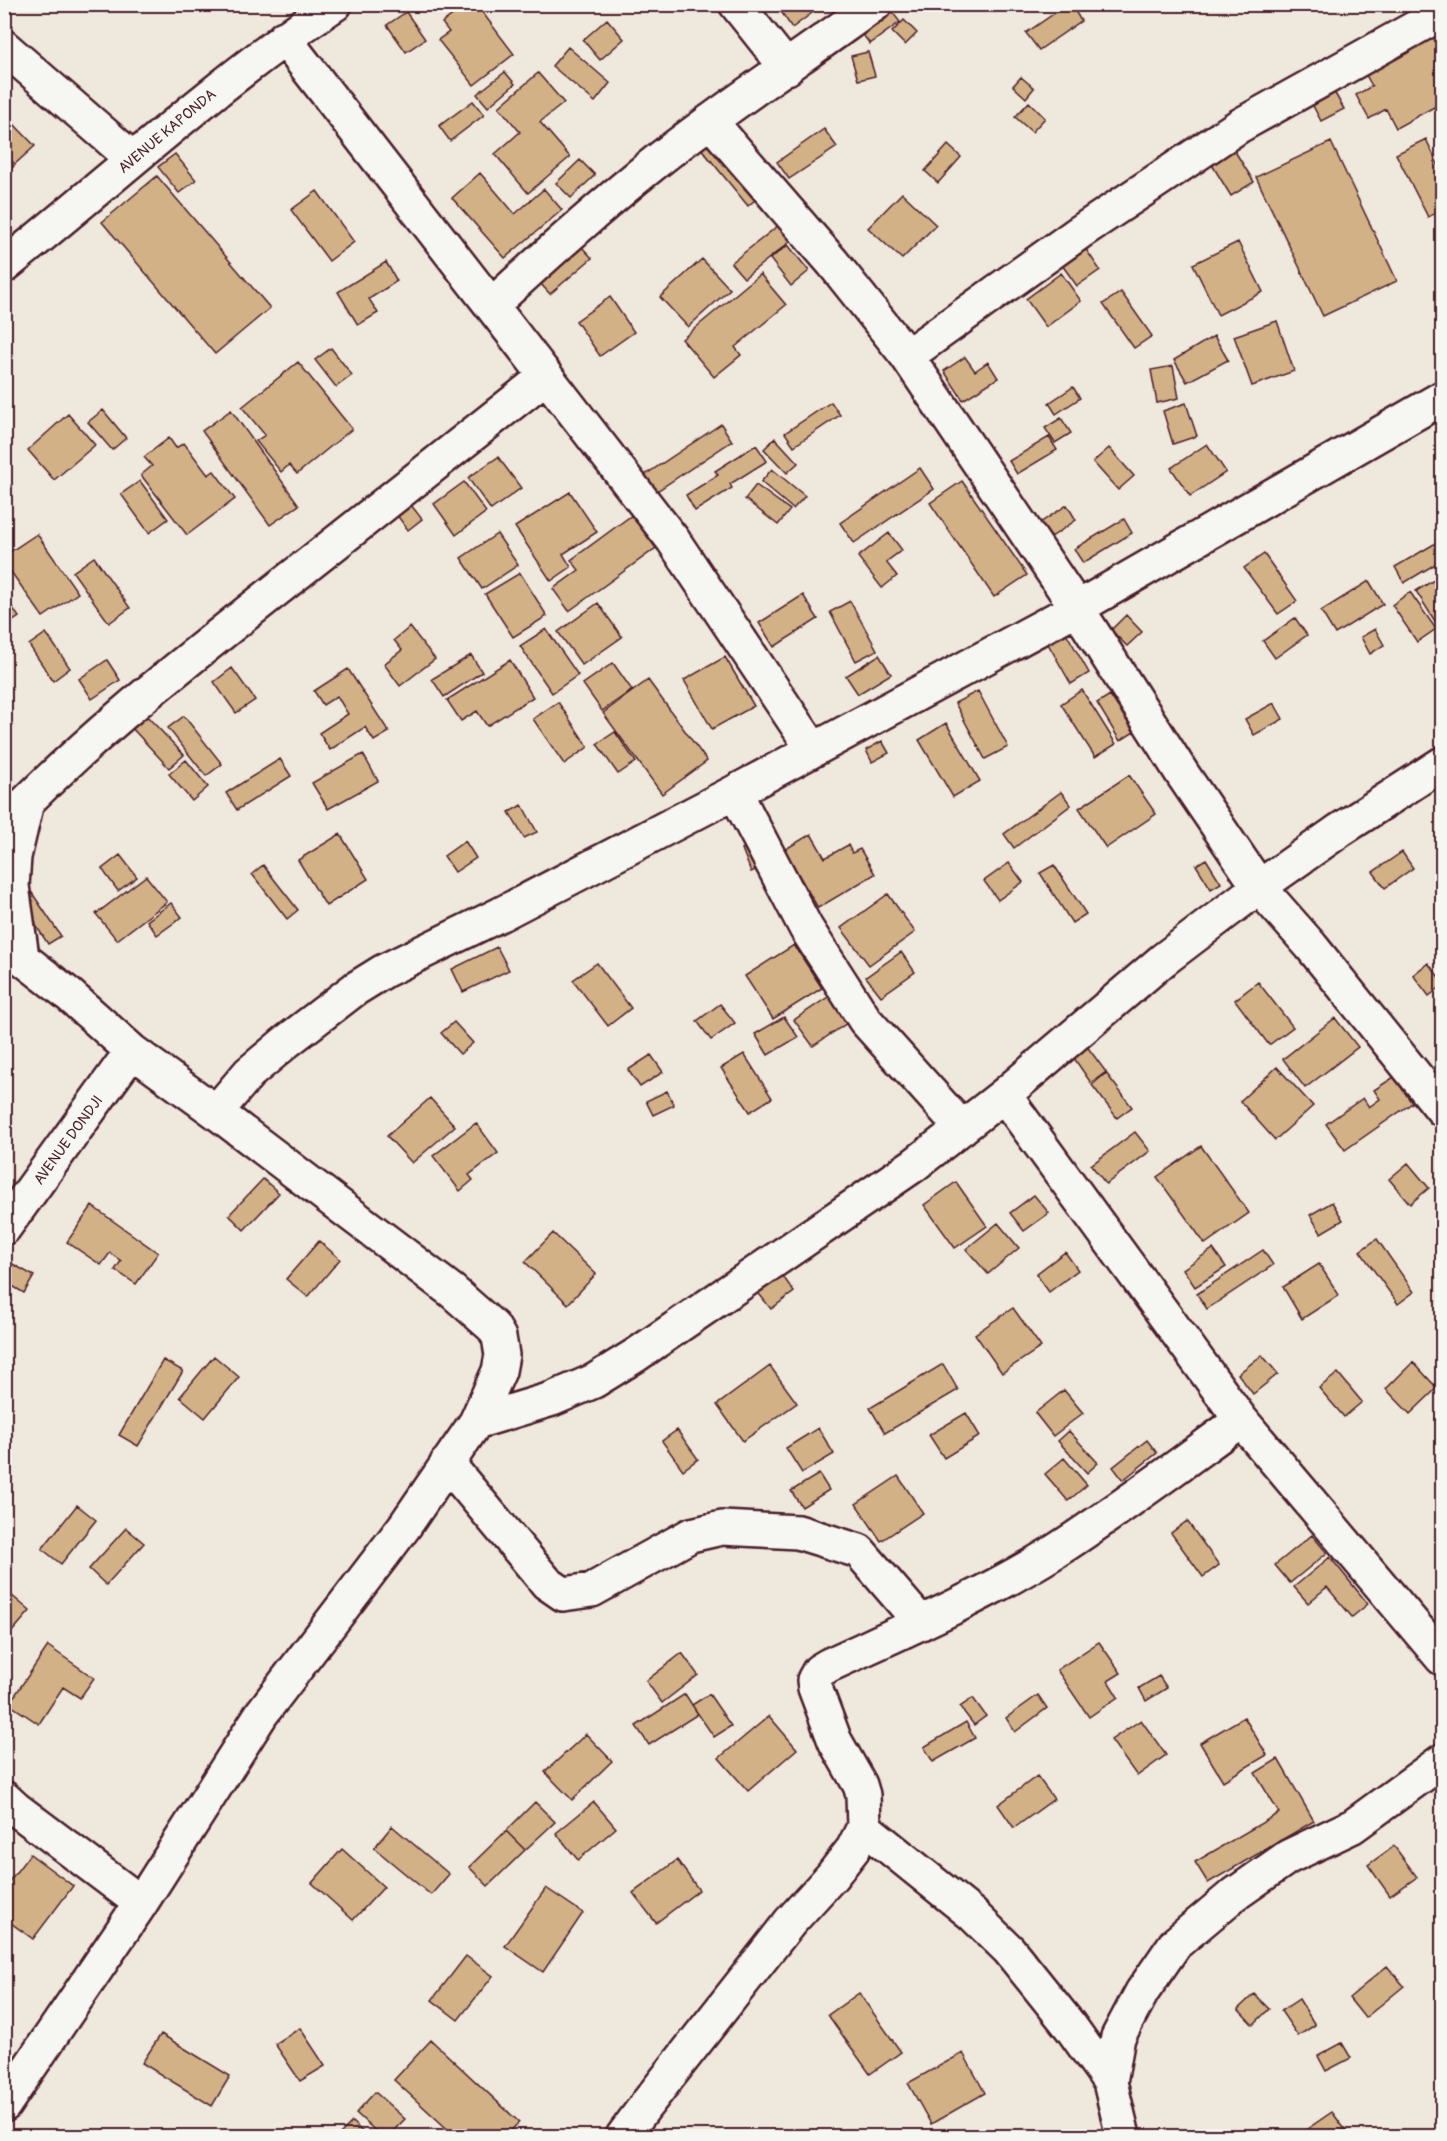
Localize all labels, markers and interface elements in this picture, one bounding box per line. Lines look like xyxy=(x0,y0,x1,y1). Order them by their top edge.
street label: AVENUE KAPONDA xyxy=(115,85,220,178)
street label: AVENUE DONDJI xyxy=(30,1092,107,1189)

